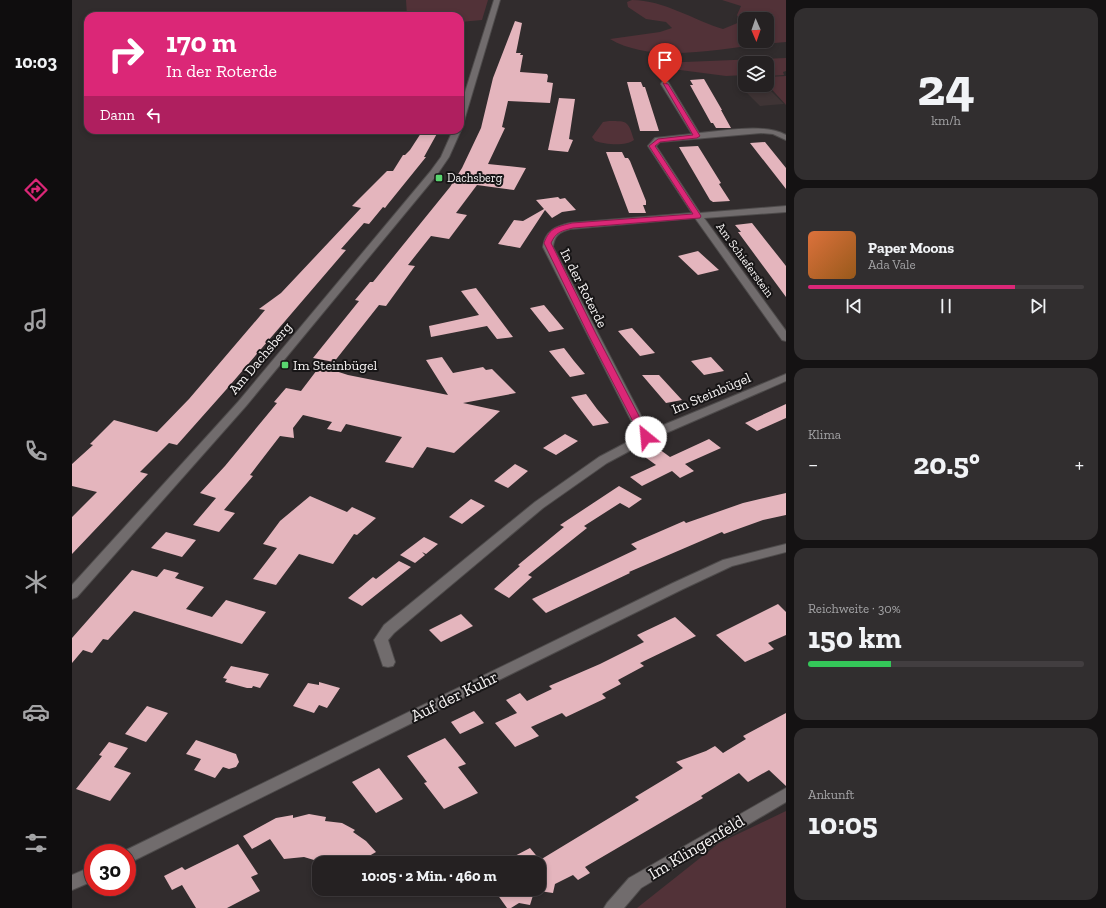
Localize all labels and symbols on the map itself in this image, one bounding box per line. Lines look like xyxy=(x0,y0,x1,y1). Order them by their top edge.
north arrow xyxy=(738,12,774,48)
pin xyxy=(648,43,682,84)
place label: Dachsberg xyxy=(447,171,503,185)
marker: Dachsberg xyxy=(434,173,444,183)
street label: Am Schieferstein xyxy=(713,220,777,300)
street label: In der Roterde xyxy=(556,246,611,331)
street label: Am Dachsberg xyxy=(225,319,296,398)
place label: Im Steinbügel xyxy=(293,357,378,374)
marker: Im Steinbügel xyxy=(280,360,290,370)
street label: Im Steinbügel xyxy=(669,369,754,418)
position arrow xyxy=(625,416,667,458)
street label: Auf der Kuhr xyxy=(407,666,501,726)
street label: Im Klingenfeld xyxy=(645,810,748,883)
speed limit sign: 30 xyxy=(84,844,136,896)

